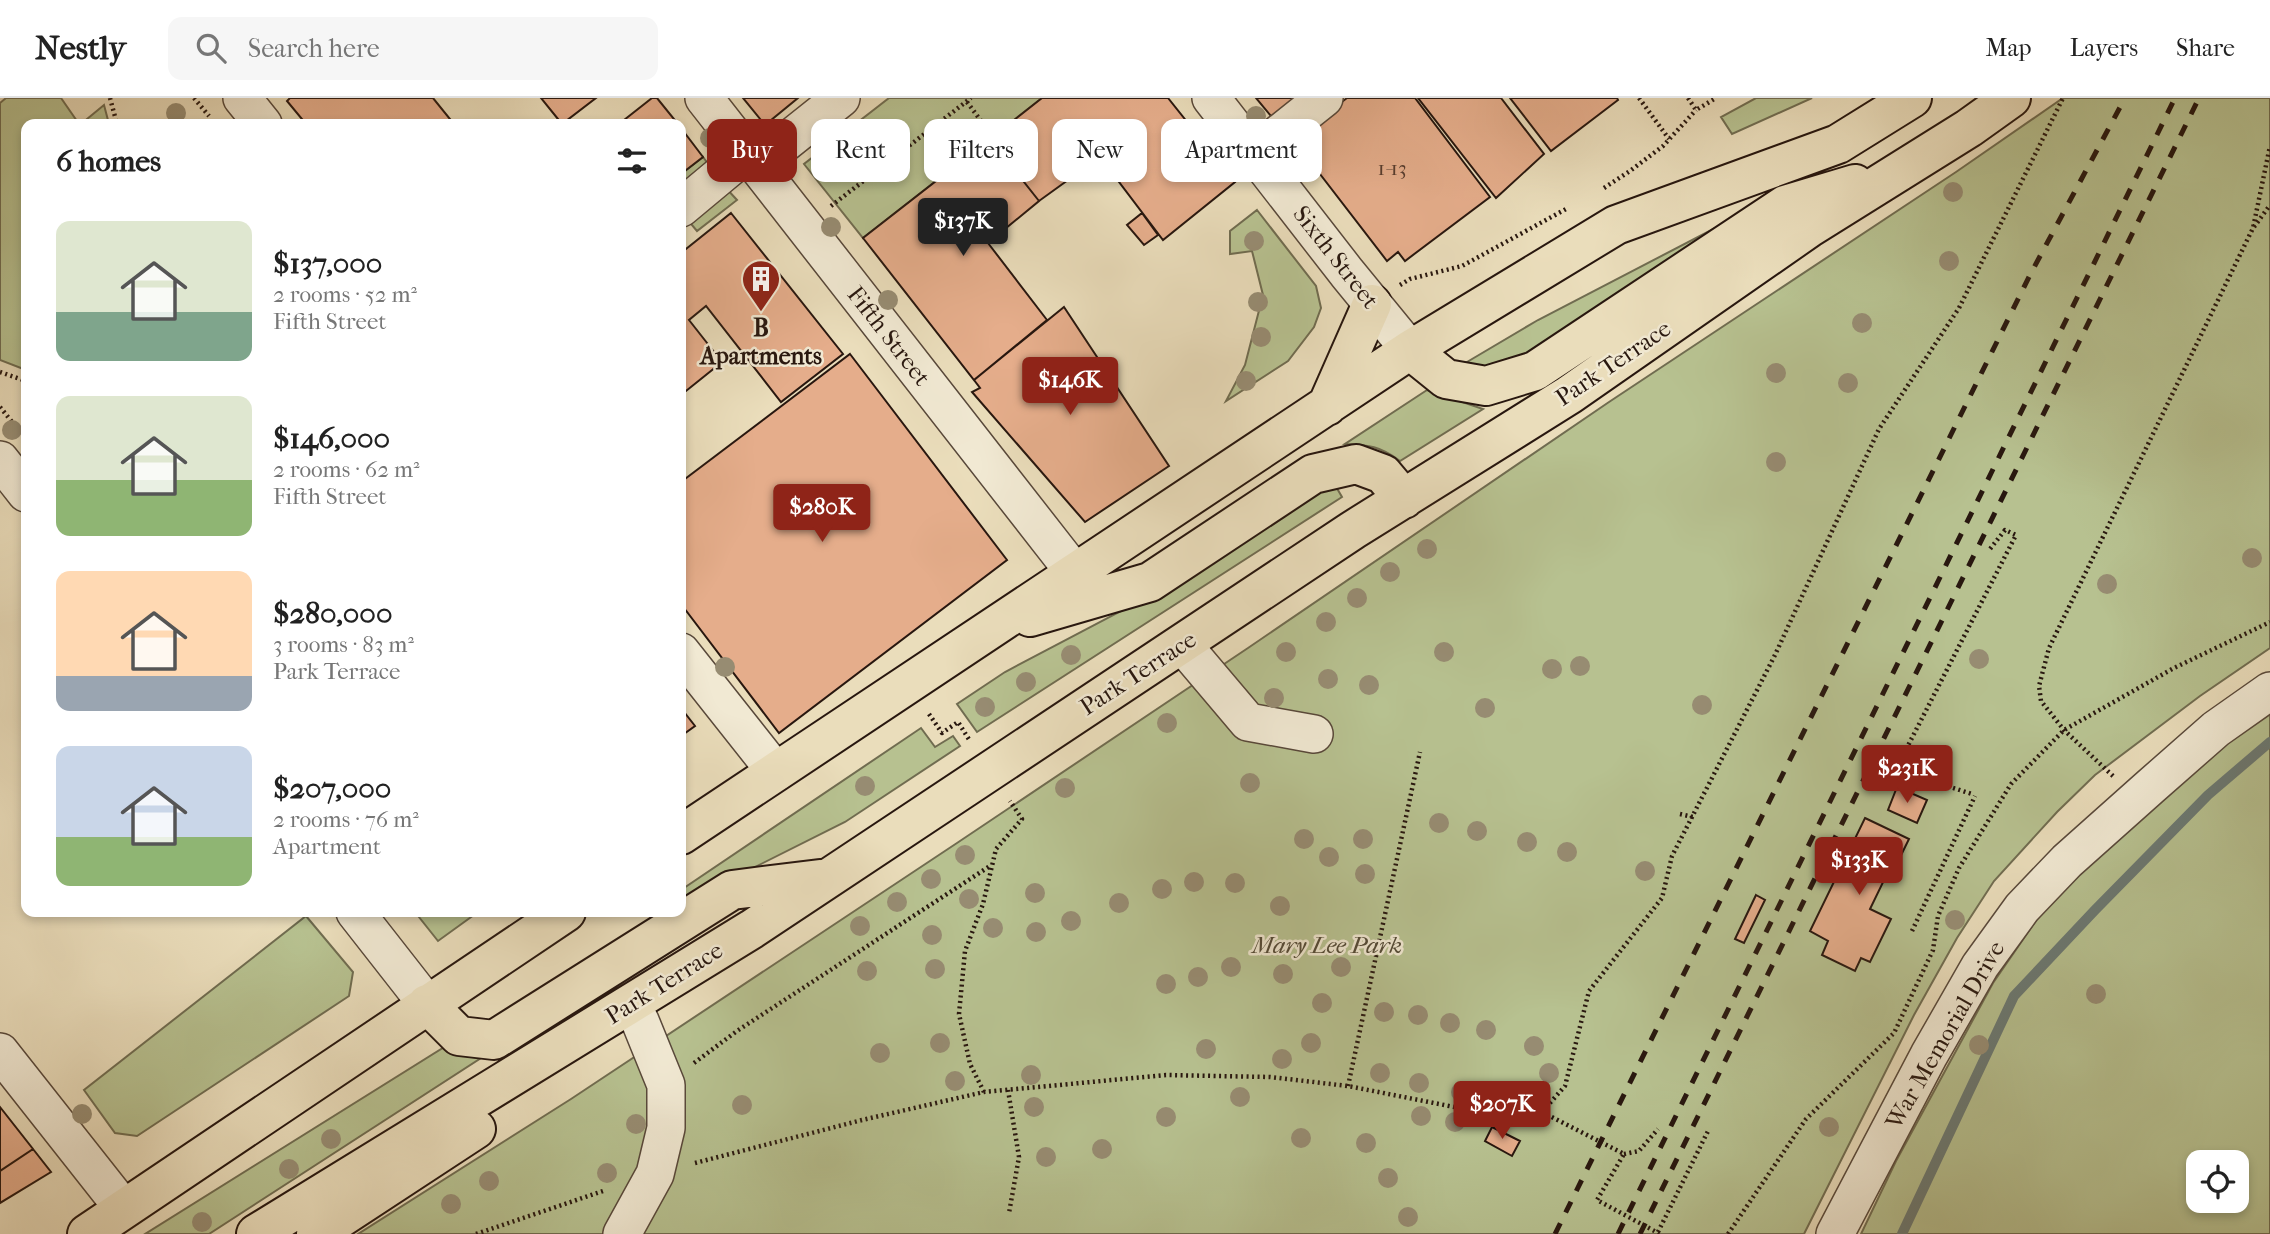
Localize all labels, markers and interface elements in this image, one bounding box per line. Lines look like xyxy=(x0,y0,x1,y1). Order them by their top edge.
search box xyxy=(168,17,658,80)
text: Nestly xyxy=(35,29,126,68)
icon: search xyxy=(192,29,230,67)
text: Search here xyxy=(248,33,380,64)
text: Map xyxy=(1986,34,2032,62)
text: Layers xyxy=(2070,34,2138,62)
text: Share xyxy=(2176,34,2235,62)
chip: Buy xyxy=(707,119,797,182)
chip: Rent xyxy=(811,119,910,182)
chip: Filters xyxy=(924,119,1038,182)
chip: New xyxy=(1052,119,1147,182)
chip: Apartment xyxy=(1161,119,1322,182)
icon: filters xyxy=(613,142,651,180)
text: 6 homes xyxy=(56,144,161,179)
house number: 1-13 xyxy=(1377,156,1407,180)
pin: $137K xyxy=(914,198,1012,258)
street label: Sixth Street xyxy=(1287,200,1385,314)
text: $137K xyxy=(934,207,992,234)
text: $137,000 xyxy=(273,246,382,281)
icon: home xyxy=(112,249,196,333)
building icon: B Apartments xyxy=(740,258,782,313)
text: 2 rooms · 52 m² xyxy=(273,281,417,308)
street label: Fifth Street xyxy=(842,281,937,392)
text: Fifth Street xyxy=(273,308,386,335)
place label: B Apartments xyxy=(698,314,822,370)
street label: Park Terrace xyxy=(1550,314,1676,412)
pin: $146K xyxy=(1021,358,1119,417)
text: $146K xyxy=(1038,366,1102,393)
text: $146,000 xyxy=(273,421,390,456)
icon: home xyxy=(112,424,196,508)
text: 2 rooms · 62 m² xyxy=(273,456,420,483)
text: Fifth Street xyxy=(273,483,386,510)
pin: $280K xyxy=(773,484,871,544)
text: $280K xyxy=(789,493,855,520)
text: $280,000 xyxy=(273,596,392,631)
icon: home xyxy=(112,599,196,683)
street label: Park Terrace xyxy=(1075,625,1201,721)
text: 3 rooms · 83 m² xyxy=(273,631,414,658)
text: Park Terrace xyxy=(273,658,400,685)
pin: $231K xyxy=(1858,746,1956,805)
text: $231K xyxy=(1878,754,1936,781)
text: $207,000 xyxy=(273,771,391,806)
icon: home xyxy=(112,774,196,858)
text: 2 rooms · 76 m² xyxy=(273,806,419,833)
text: Apartment xyxy=(273,833,381,860)
pin: $133K xyxy=(1810,838,1908,897)
text: $133K xyxy=(1831,846,1887,873)
park label: Mary Lee Park xyxy=(1250,931,1402,959)
street label: Park Terrace xyxy=(600,936,728,1030)
street label: War Memorial Drive xyxy=(1879,936,2010,1135)
pin: $207K xyxy=(1453,1082,1551,1141)
text: $207K xyxy=(1470,1090,1535,1117)
map controls xyxy=(2186,1150,2249,1213)
button: locate xyxy=(2186,1150,2249,1213)

